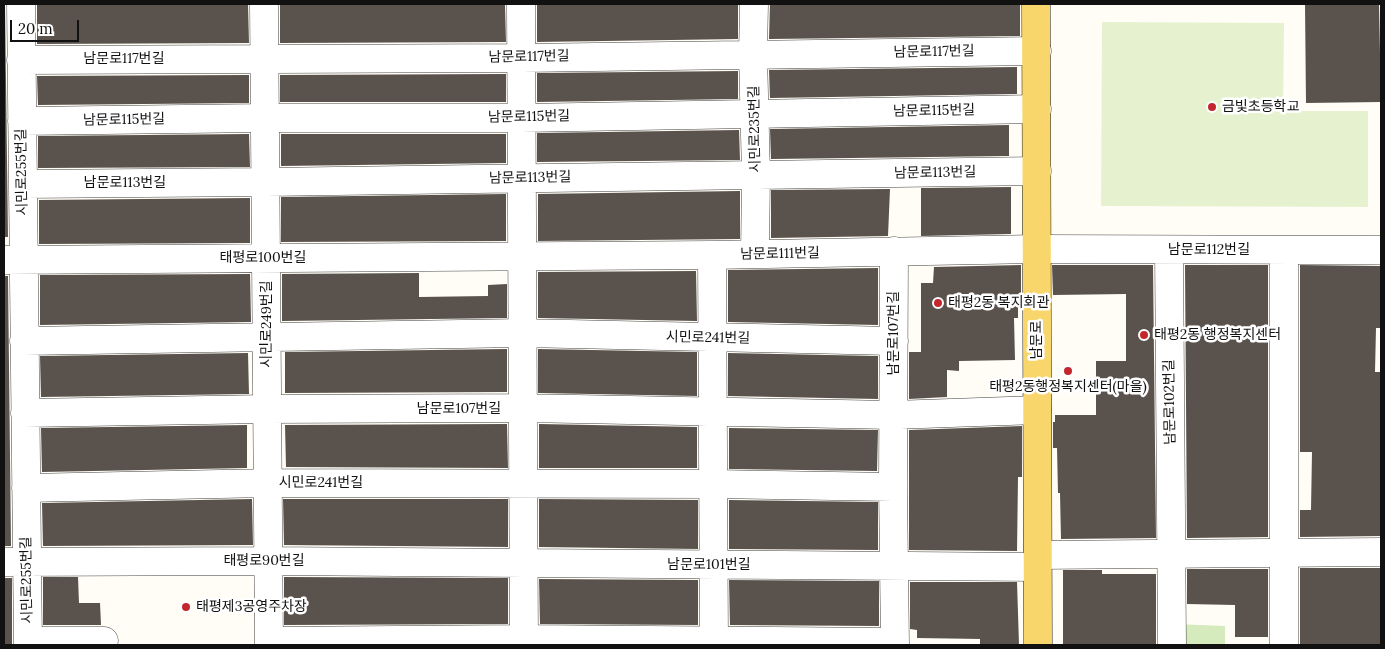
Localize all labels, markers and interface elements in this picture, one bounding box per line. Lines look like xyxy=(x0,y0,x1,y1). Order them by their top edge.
scale bar xyxy=(12,10,81,42)
text: 20 m xyxy=(18,19,53,38)
street label: 남문로117번길 xyxy=(893,43,975,61)
street label: 남문로117번길 xyxy=(488,48,570,66)
street label: 남문로117번길 xyxy=(83,51,165,67)
street label: 시민로235번길 xyxy=(746,85,764,173)
place label: 금빛초등학교 xyxy=(1222,99,1299,115)
marker: 금빛초등학교 xyxy=(1206,101,1218,113)
street label: 남문로115번길 xyxy=(893,102,975,120)
street label: 남문로115번길 xyxy=(488,108,570,126)
street label: 남문로115번길 xyxy=(83,111,165,129)
street label: 시민로255번길 xyxy=(13,128,31,216)
street label: 남문로113번길 xyxy=(894,164,976,182)
street label: 남문로113번길 xyxy=(489,169,571,187)
street label: 남문로113번길 xyxy=(84,175,166,191)
street label: 남문로112번길 xyxy=(1168,242,1250,258)
street label: 남문로111번길 xyxy=(740,245,820,263)
street label: 태평로100번길 xyxy=(220,250,306,266)
street label: 시민로249번길 xyxy=(259,280,275,368)
street label: 남문로107번길 xyxy=(886,291,902,375)
place label: 태평2동 복지회관 xyxy=(948,295,1049,311)
marker: 태평2동 복지회관 xyxy=(932,297,944,309)
street label: 남문로 xyxy=(1029,321,1045,359)
place label: 태평2동 행정복지센터 xyxy=(1154,327,1281,343)
street label: 시민로241번길 xyxy=(666,329,750,347)
marker: 태평2동 행정복지센터 xyxy=(1138,329,1150,341)
street label: 남문로102번길 xyxy=(1161,359,1179,445)
marker: 태평2동행정복지센터(마을) xyxy=(1062,365,1074,377)
place label: 태평2동행정복지센터(마을) xyxy=(989,379,1147,395)
street label: 남문로107번길 xyxy=(417,401,501,417)
street label: 시민로241번길 xyxy=(279,475,363,491)
street label: 시민로255번길 xyxy=(18,536,36,624)
street label: 태평로90번길 xyxy=(223,553,305,569)
street label: 남문로101번길 xyxy=(667,557,751,573)
place label: 태평제3공영주차장 xyxy=(196,599,307,615)
marker: 태평제3공영주차장 xyxy=(180,601,192,613)

